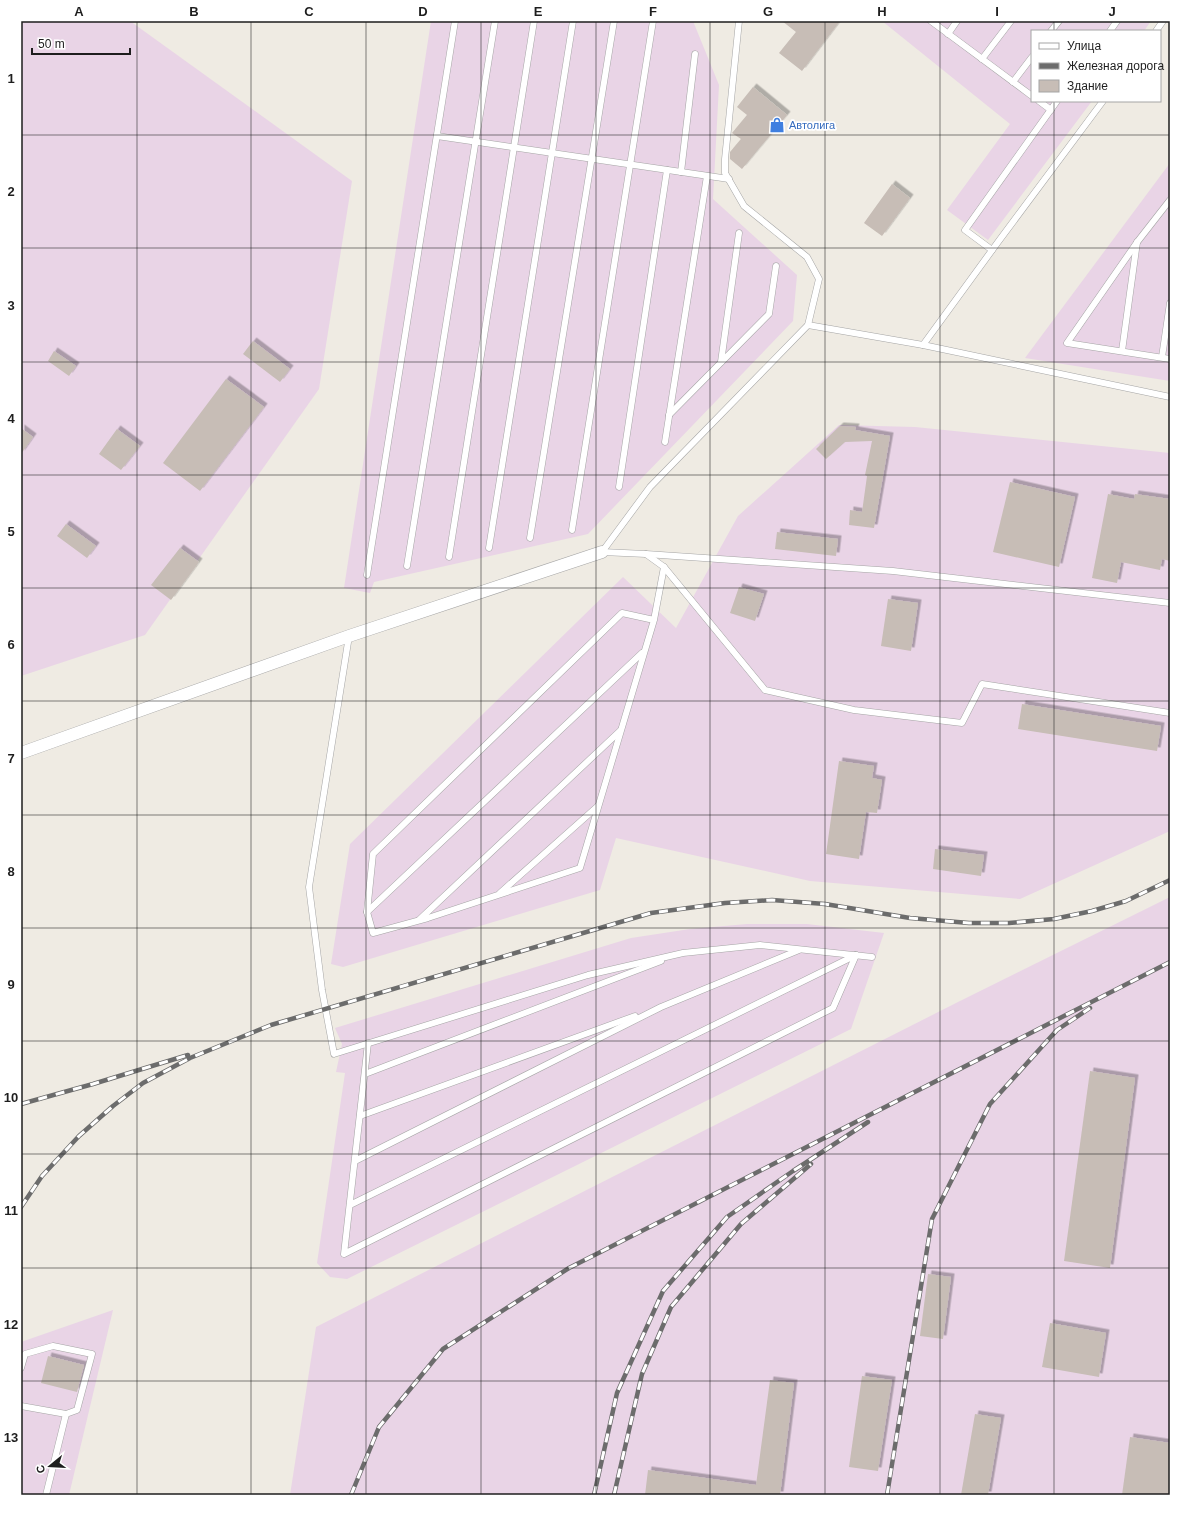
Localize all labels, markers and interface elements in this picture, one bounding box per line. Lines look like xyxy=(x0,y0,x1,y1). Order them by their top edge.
text: A xyxy=(74,4,84,19)
text: B xyxy=(189,4,199,19)
text: C xyxy=(304,4,314,19)
text: D xyxy=(418,4,428,19)
text: E xyxy=(534,4,543,19)
text: F xyxy=(649,4,657,19)
text: G xyxy=(763,4,773,19)
text: H xyxy=(877,4,887,19)
text: I xyxy=(995,4,999,19)
text: J xyxy=(1108,4,1116,19)
scale bar xyxy=(32,30,130,56)
legend xyxy=(1031,30,1161,102)
text: 50 m xyxy=(38,37,65,51)
text: Улица xyxy=(1067,39,1101,53)
text: Железная дорога xyxy=(1067,59,1164,73)
text: 1 xyxy=(7,71,15,86)
text: Здание xyxy=(1067,79,1108,93)
shop icon: Автолига xyxy=(768,116,786,134)
place label: Автолига xyxy=(789,119,836,131)
text: 2 xyxy=(7,184,15,199)
text: 3 xyxy=(7,298,15,313)
text: 4 xyxy=(7,411,15,426)
text: 5 xyxy=(7,524,15,539)
text: 6 xyxy=(7,637,15,652)
text: 7 xyxy=(7,751,15,766)
text: 8 xyxy=(7,864,15,879)
text: 9 xyxy=(7,977,15,992)
text: 10 xyxy=(4,1090,18,1105)
text: 11 xyxy=(4,1203,18,1218)
text: 12 xyxy=(4,1317,18,1332)
text: 13 xyxy=(4,1430,18,1445)
north arrow xyxy=(30,1446,70,1486)
text: С xyxy=(34,1463,47,1475)

